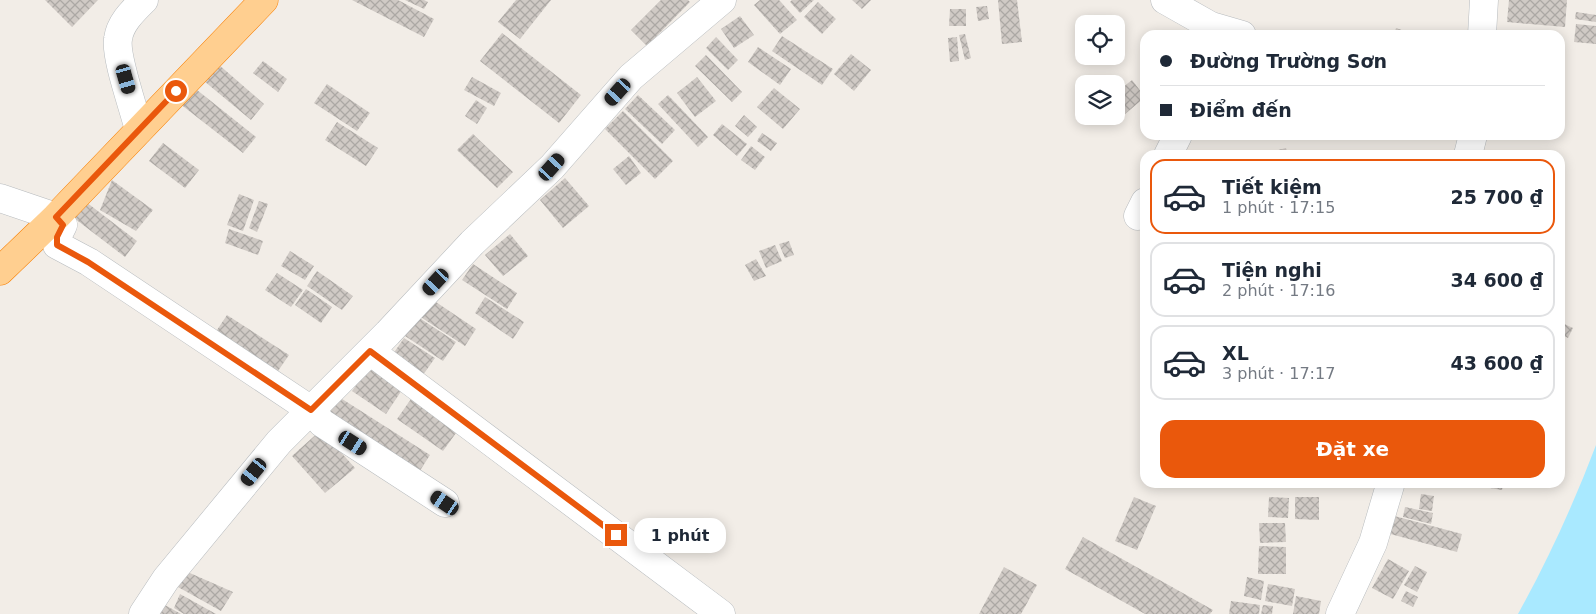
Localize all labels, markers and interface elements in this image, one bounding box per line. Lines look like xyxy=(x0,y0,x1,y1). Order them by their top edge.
map controls xyxy=(1075,15,1125,125)
button: locate xyxy=(1075,15,1125,65)
text: Đường Trường Sơn xyxy=(1190,50,1387,72)
car xyxy=(114,63,137,95)
button: layers xyxy=(1075,75,1125,125)
car xyxy=(602,76,633,108)
route start xyxy=(165,80,187,102)
text: Điểm đến xyxy=(1190,99,1292,121)
car xyxy=(536,151,567,183)
icon: car xyxy=(1162,174,1207,219)
text: Tiết kiệm xyxy=(1222,176,1322,198)
text: 25 700 ₫ xyxy=(1450,186,1543,208)
text: 1 phút · 17:15 xyxy=(1222,198,1335,217)
icon: car xyxy=(1162,257,1207,302)
text: Tiện nghi xyxy=(1222,259,1322,281)
car xyxy=(420,266,451,298)
text: 34 600 ₫ xyxy=(1450,269,1543,291)
text: 2 phút · 17:16 xyxy=(1222,281,1335,300)
icon: car xyxy=(1162,340,1207,385)
text: XL xyxy=(1222,342,1249,364)
text: 43 600 ₫ xyxy=(1450,352,1543,374)
text: 3 phút · 17:17 xyxy=(1222,364,1335,383)
button: Đặt xe xyxy=(1160,420,1545,478)
car xyxy=(336,429,369,457)
car xyxy=(238,456,269,488)
car xyxy=(428,488,461,518)
callout: 1 phút xyxy=(634,518,726,552)
route end xyxy=(605,524,627,546)
text: 1 phút xyxy=(651,526,709,545)

